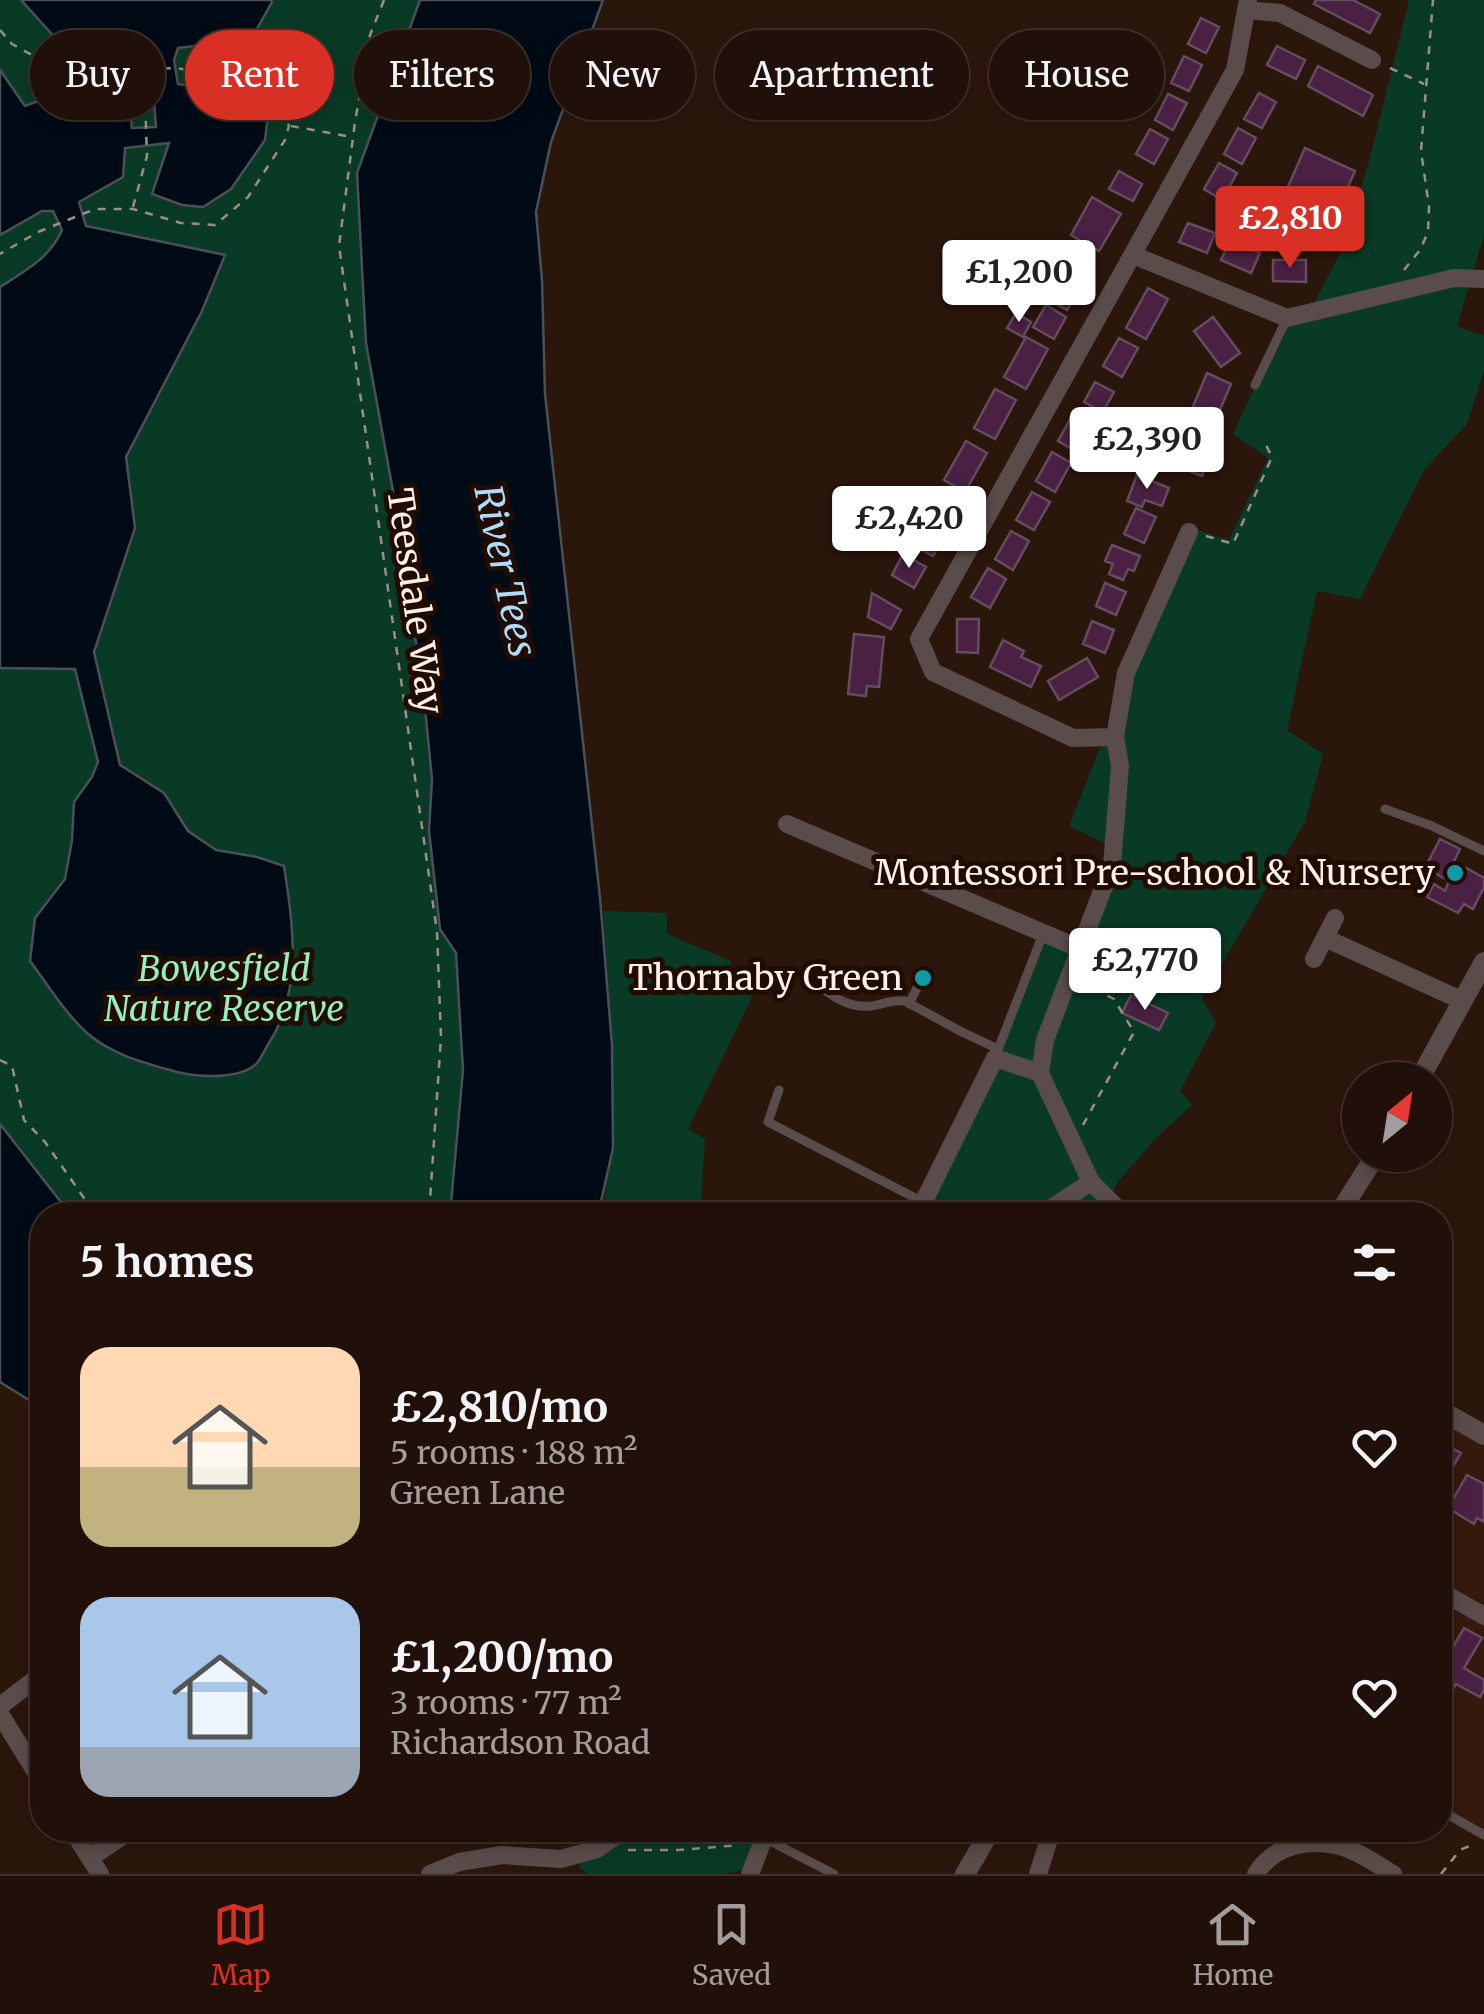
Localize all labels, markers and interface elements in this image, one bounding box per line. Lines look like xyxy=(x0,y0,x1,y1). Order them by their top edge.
chip: Buy xyxy=(30,30,165,120)
chip: Rent xyxy=(185,30,334,120)
chip: Filters xyxy=(354,30,530,120)
chip: New xyxy=(550,30,695,120)
chip: Apartment xyxy=(715,30,969,120)
chip: House xyxy=(989,30,1164,120)
pin: £2,810 xyxy=(1209,186,1371,271)
text: £2,810 xyxy=(1237,198,1343,238)
pin: £1,200 xyxy=(938,240,1100,325)
text: £1,200 xyxy=(964,252,1074,292)
pin: £2,390 xyxy=(1066,407,1228,492)
text: £2,390 xyxy=(1092,419,1202,459)
water label: River Tees xyxy=(464,481,547,661)
street label: Teesdale Way xyxy=(377,485,453,717)
pin: £2,420 xyxy=(828,486,990,571)
text: £2,420 xyxy=(854,498,964,538)
place label: Montessori Pre-school & Nursery xyxy=(874,851,1436,895)
marker: Montessori Pre-school & Nursery xyxy=(1444,862,1466,884)
pin: £2,770 xyxy=(1064,928,1226,1013)
text: £2,770 xyxy=(1091,940,1199,980)
park label: Bowesfield Nature Reserve xyxy=(104,947,344,1031)
place label: Thornaby Green xyxy=(628,956,903,1000)
marker: Thornaby Green xyxy=(912,967,934,989)
north arrow xyxy=(1342,1062,1452,1172)
map controls xyxy=(1342,1062,1452,1172)
icon: filters xyxy=(1347,1235,1402,1290)
text: 5 homes xyxy=(80,1236,254,1288)
text: £2,810/mo xyxy=(390,1381,608,1433)
icon: home xyxy=(160,1387,280,1507)
icon: heart xyxy=(1347,1420,1402,1475)
text: 5 rooms · 188 m² xyxy=(390,1433,637,1473)
text: Green Lane xyxy=(390,1473,565,1513)
text: £1,200/mo xyxy=(390,1631,613,1683)
icon: home xyxy=(160,1637,280,1757)
icon: heart xyxy=(1347,1670,1402,1725)
text: 3 rooms · 77 m² xyxy=(390,1683,622,1723)
text: Richardson Road xyxy=(390,1723,650,1763)
tab: Map xyxy=(211,1897,270,1993)
tab: Saved xyxy=(692,1897,771,1993)
tab: Home xyxy=(1193,1897,1273,1993)

